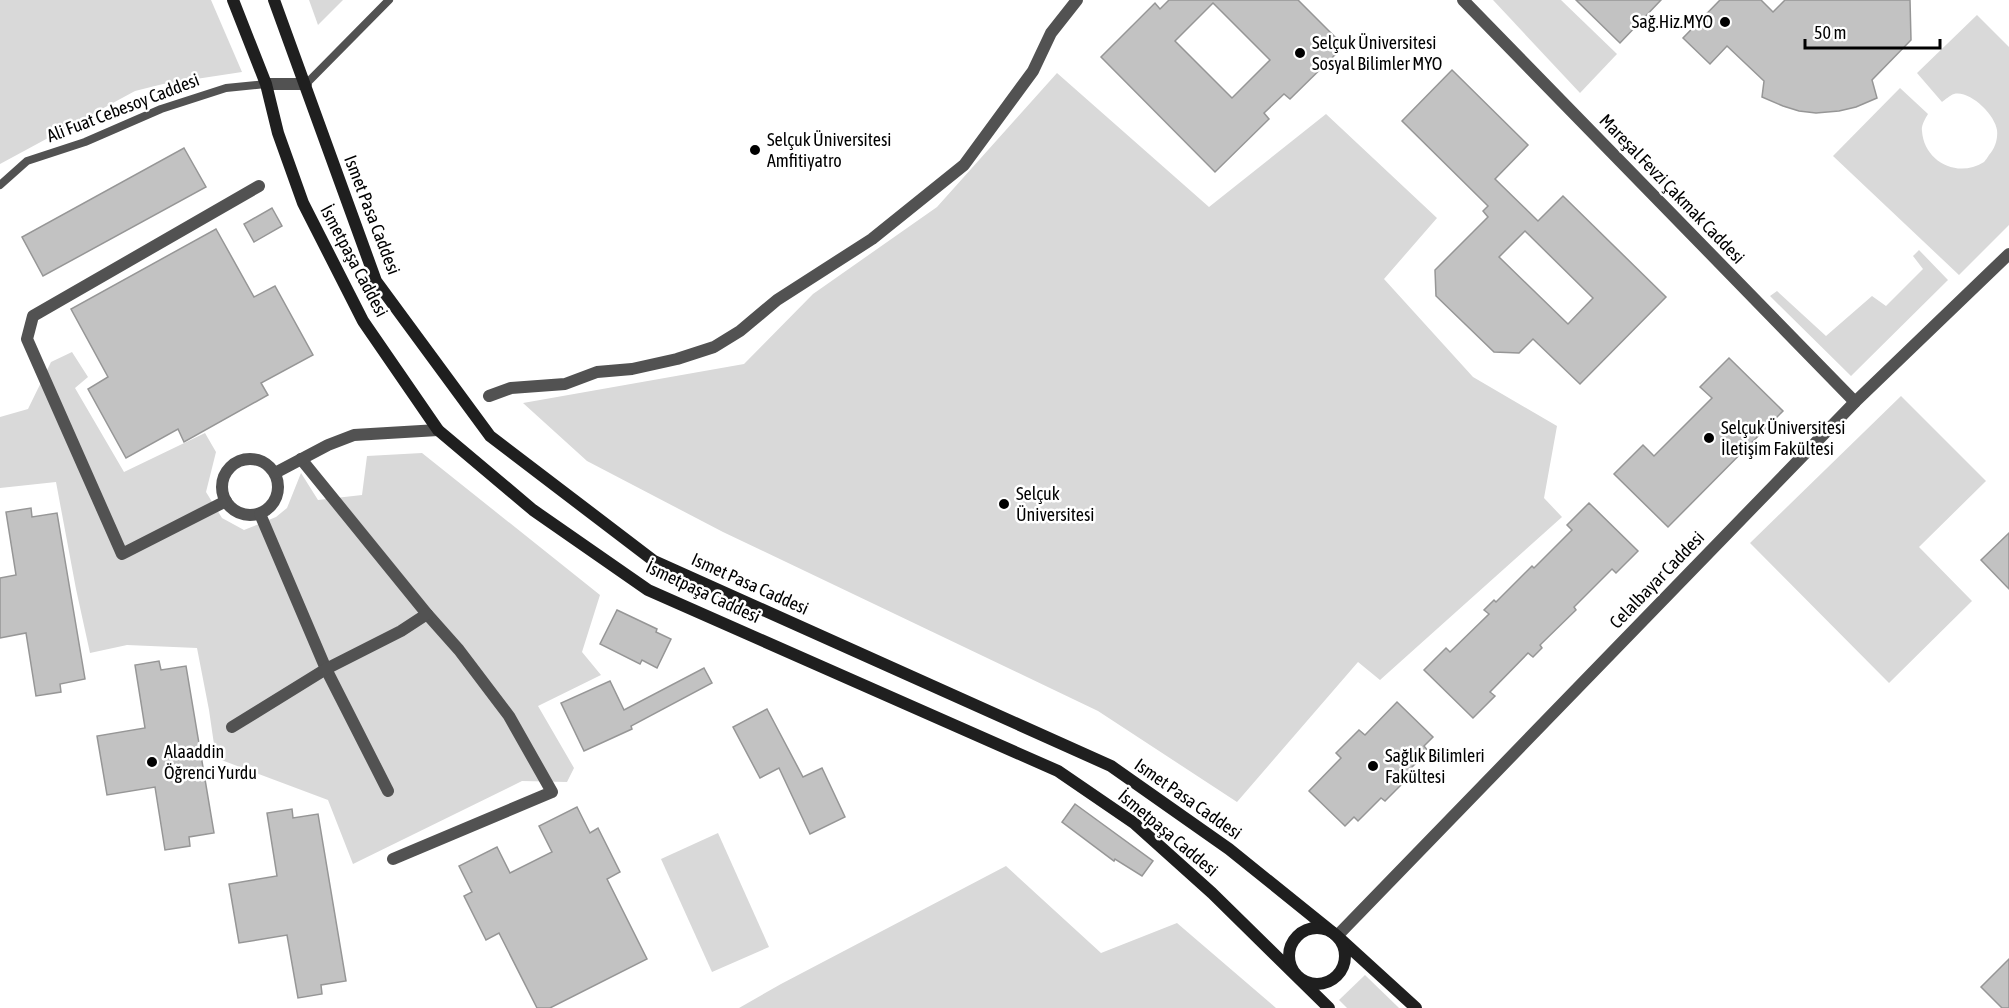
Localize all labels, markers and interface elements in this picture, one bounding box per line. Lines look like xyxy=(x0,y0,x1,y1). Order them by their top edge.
place label: Sağ.Hiz.MYO xyxy=(1632,11,1713,32)
scale bar xyxy=(1805,12,1940,50)
marker: Sağ.Hiz.MYO xyxy=(1718,15,1732,29)
text: 50 m xyxy=(1814,22,1846,43)
place label: Selçuk Üniversitesi Sosyal Bilimler MYO xyxy=(1312,32,1442,74)
marker: Selçuk Üniversitesi Sosyal Bilimler MYO xyxy=(1293,46,1307,60)
street label: Ali Fuat Cebesoy Caddesi xyxy=(44,69,202,146)
street label: Mareşal Fevzi Çakmak Caddesi xyxy=(1595,110,1749,268)
place label: Selçuk Üniversitesi Amfitiyatro xyxy=(767,129,891,171)
marker: Selçuk Üniversitesi Amfitiyatro xyxy=(748,143,762,157)
street label: Ismet Pasa Caddesi xyxy=(340,152,405,277)
street label: İsmetpaşa Caddesi xyxy=(316,201,393,320)
place label: Selçuk Üniversitesi İletişim Fakültesi xyxy=(1721,417,1845,459)
marker: Selçuk Üniversitesi İletişim Fakültesi xyxy=(1702,431,1716,445)
place label: Selçuk Üniversitesi xyxy=(1016,483,1094,525)
marker: Selçuk Üniversitesi xyxy=(997,497,1011,511)
street label: Celalbayar Caddesi xyxy=(1605,527,1708,633)
street label: Ismet Pasa Caddesi xyxy=(688,548,812,619)
street label: İsmetpaşa Caddesi xyxy=(643,556,764,627)
place label: Alaaddin Öğrenci Yurdu xyxy=(164,741,257,783)
place label: Sağlık Bilimleri Fakültesi xyxy=(1385,745,1485,787)
street label: Ismet Pasa Caddesi xyxy=(1131,754,1246,843)
marker: Alaaddin Öğrenci Yurdu xyxy=(145,755,159,769)
marker: Sağlık Bilimleri Fakültesi xyxy=(1366,759,1380,773)
street label: İsmetpaşa Caddesi xyxy=(1114,785,1222,880)

